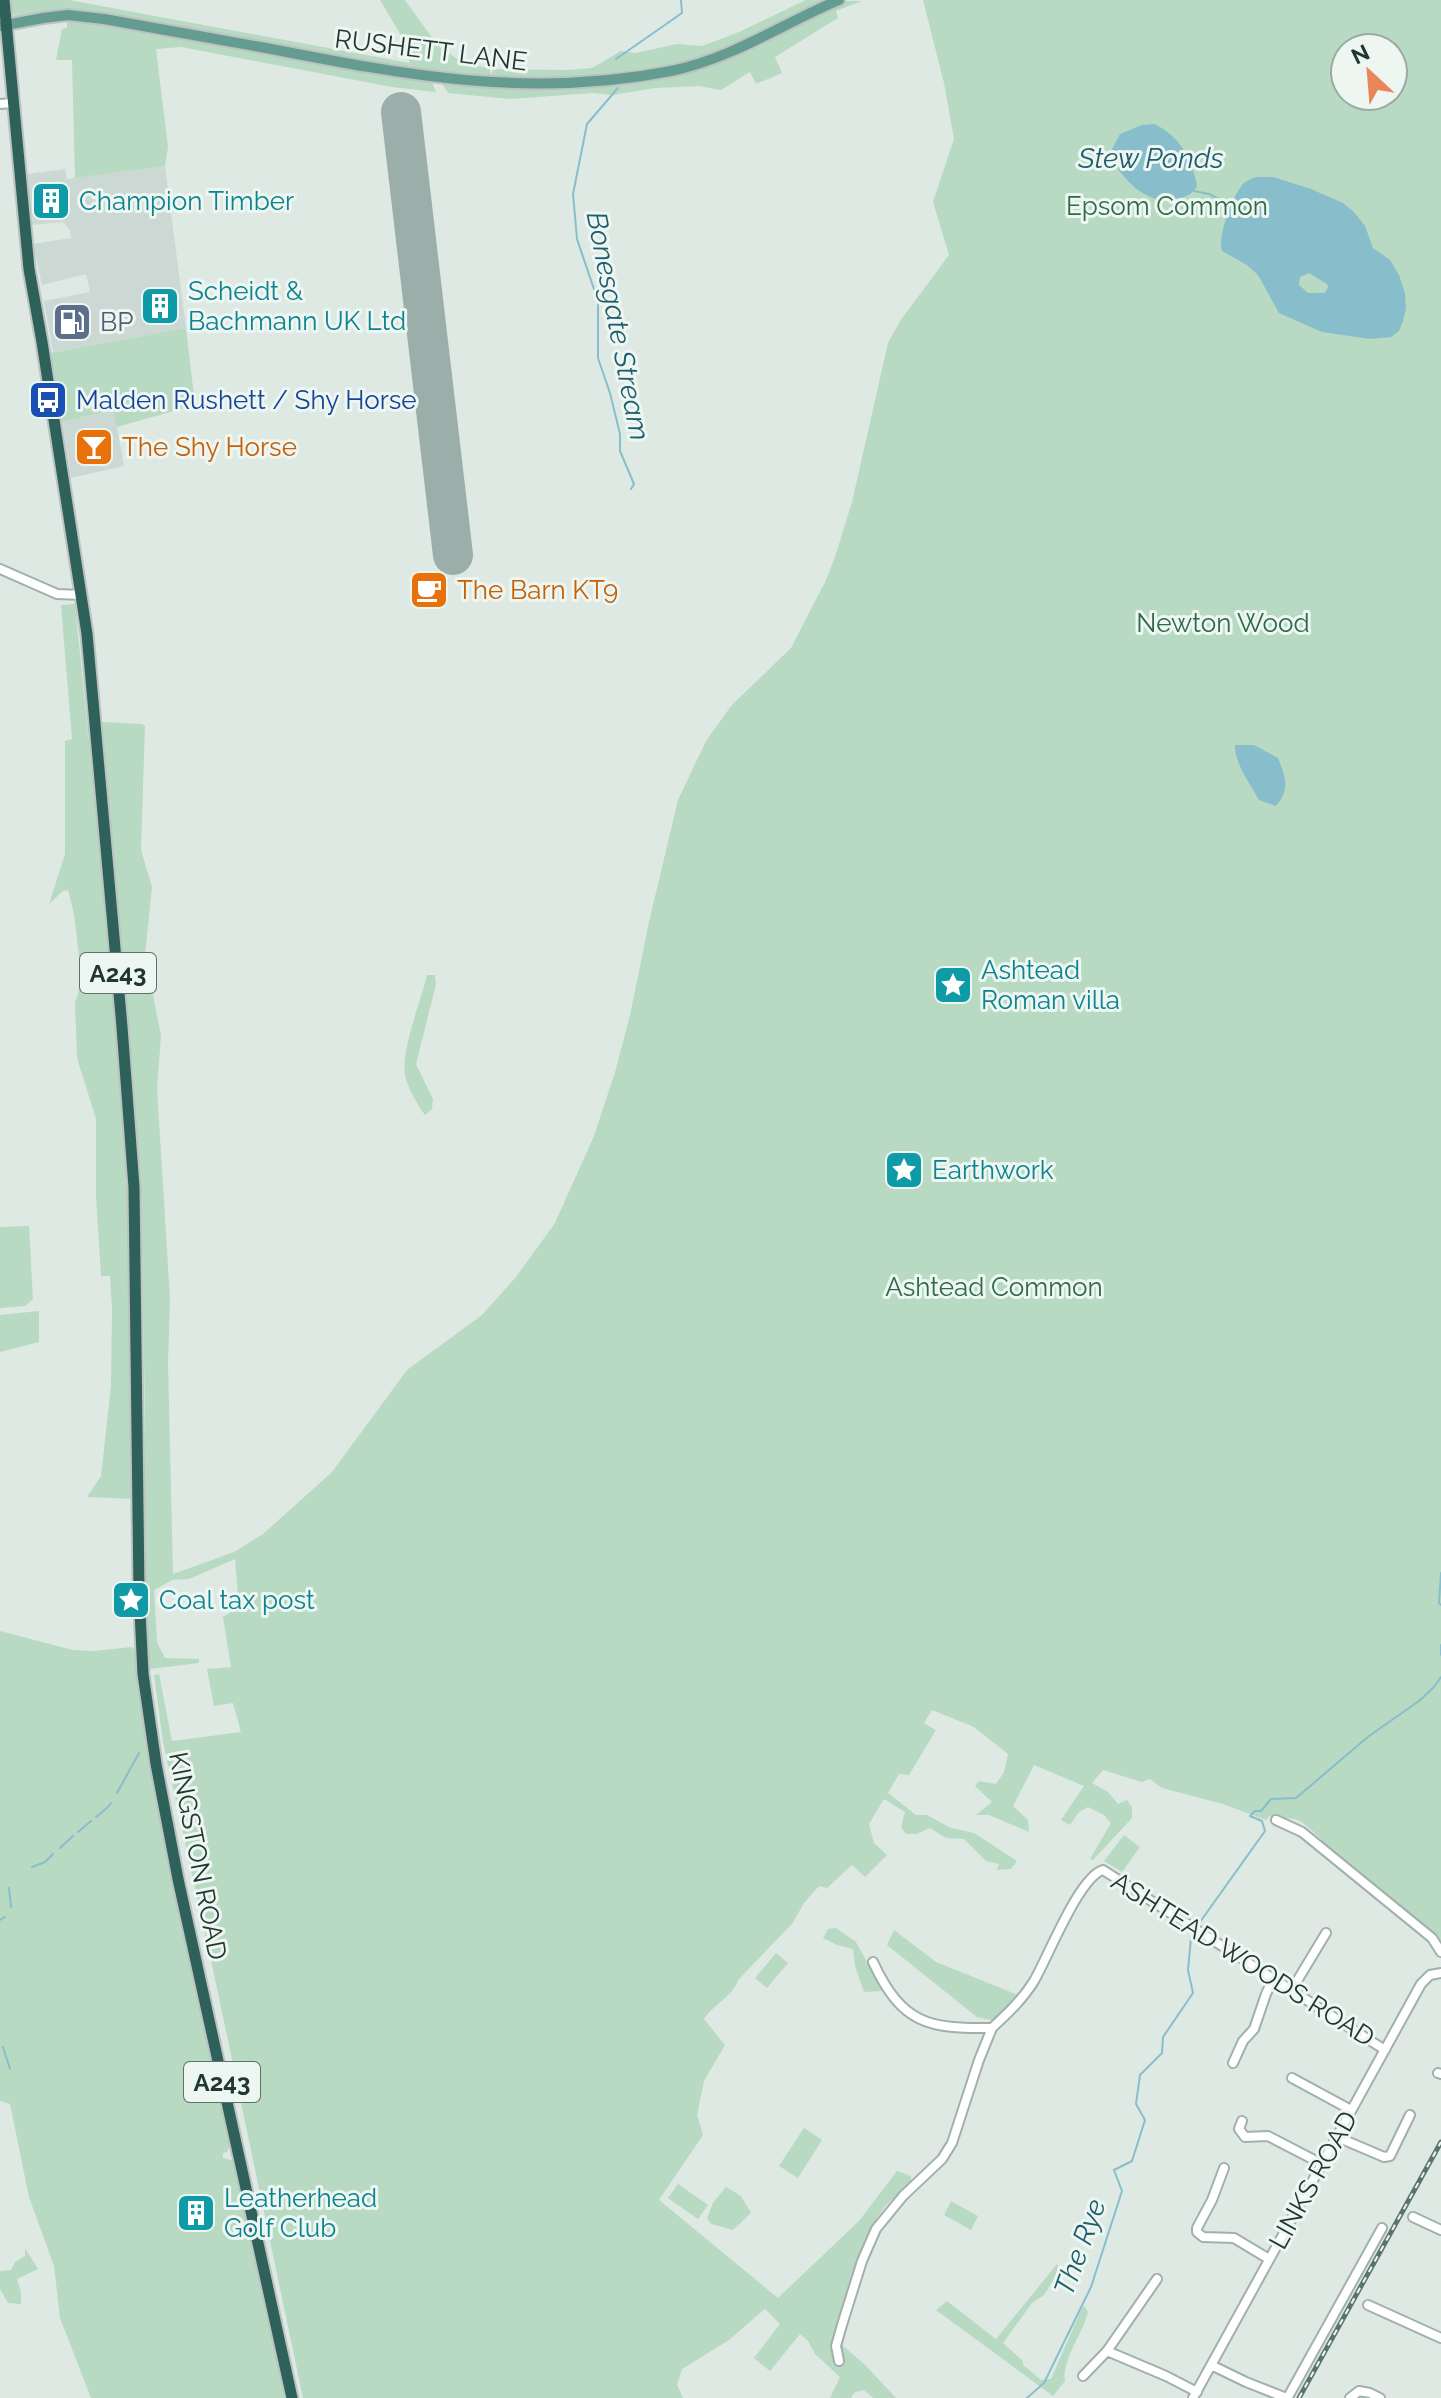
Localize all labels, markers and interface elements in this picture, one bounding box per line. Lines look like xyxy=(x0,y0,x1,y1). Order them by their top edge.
street label: RUSHETT LANE xyxy=(333,23,529,77)
north arrow xyxy=(1329,32,1409,112)
text: N xyxy=(1347,39,1373,69)
water label: Stew Ponds xyxy=(1077,142,1224,175)
building icon: Champion Timber xyxy=(30,180,72,222)
place label: Champion Timber xyxy=(79,186,294,216)
park label: Epsom Common xyxy=(1066,191,1268,221)
water label: Bonesgate Stream xyxy=(580,209,656,443)
place label: Scheidt & Bachmann UK Ltd xyxy=(188,276,406,336)
building icon: Scheidt & Bachmann UK Ltd xyxy=(139,285,181,327)
fuel station icon: BP xyxy=(51,301,93,343)
place label: BP xyxy=(100,307,134,337)
bus stop icon: Malden Rushett / Shy Horse xyxy=(27,379,69,421)
place label: Malden Rushett / Shy Horse xyxy=(76,385,417,415)
bar icon: The Shy Horse xyxy=(73,426,115,468)
place label: The Shy Horse xyxy=(122,432,297,462)
cafe icon: The Barn KT9 xyxy=(408,569,450,611)
place label: The Barn KT9 xyxy=(457,575,618,605)
park label: Newton Wood xyxy=(1136,608,1310,638)
road number: A243 xyxy=(80,953,156,993)
place label: Ashtead Roman villa xyxy=(981,955,1120,1015)
place icon: Ashtead Roman villa xyxy=(932,964,974,1006)
place icon: Earthwork xyxy=(883,1149,925,1191)
place label: Earthwork xyxy=(932,1155,1054,1185)
park label: Ashtead Common xyxy=(885,1272,1103,1302)
place icon: Coal tax post xyxy=(110,1579,152,1621)
place label: Coal tax post xyxy=(159,1585,315,1615)
street label: KINGSTON ROAD xyxy=(163,1750,233,1962)
street label: ASHTEAD WOODS ROAD xyxy=(1106,1866,1380,2052)
road number: A243 xyxy=(184,2062,260,2102)
street label: LINKS ROAD xyxy=(1263,2106,1363,2254)
place label: Leatherhead Golf Club xyxy=(224,2183,377,2243)
building icon: Leatherhead Golf Club xyxy=(175,2192,217,2234)
water label: The Rye xyxy=(1047,2194,1113,2300)

